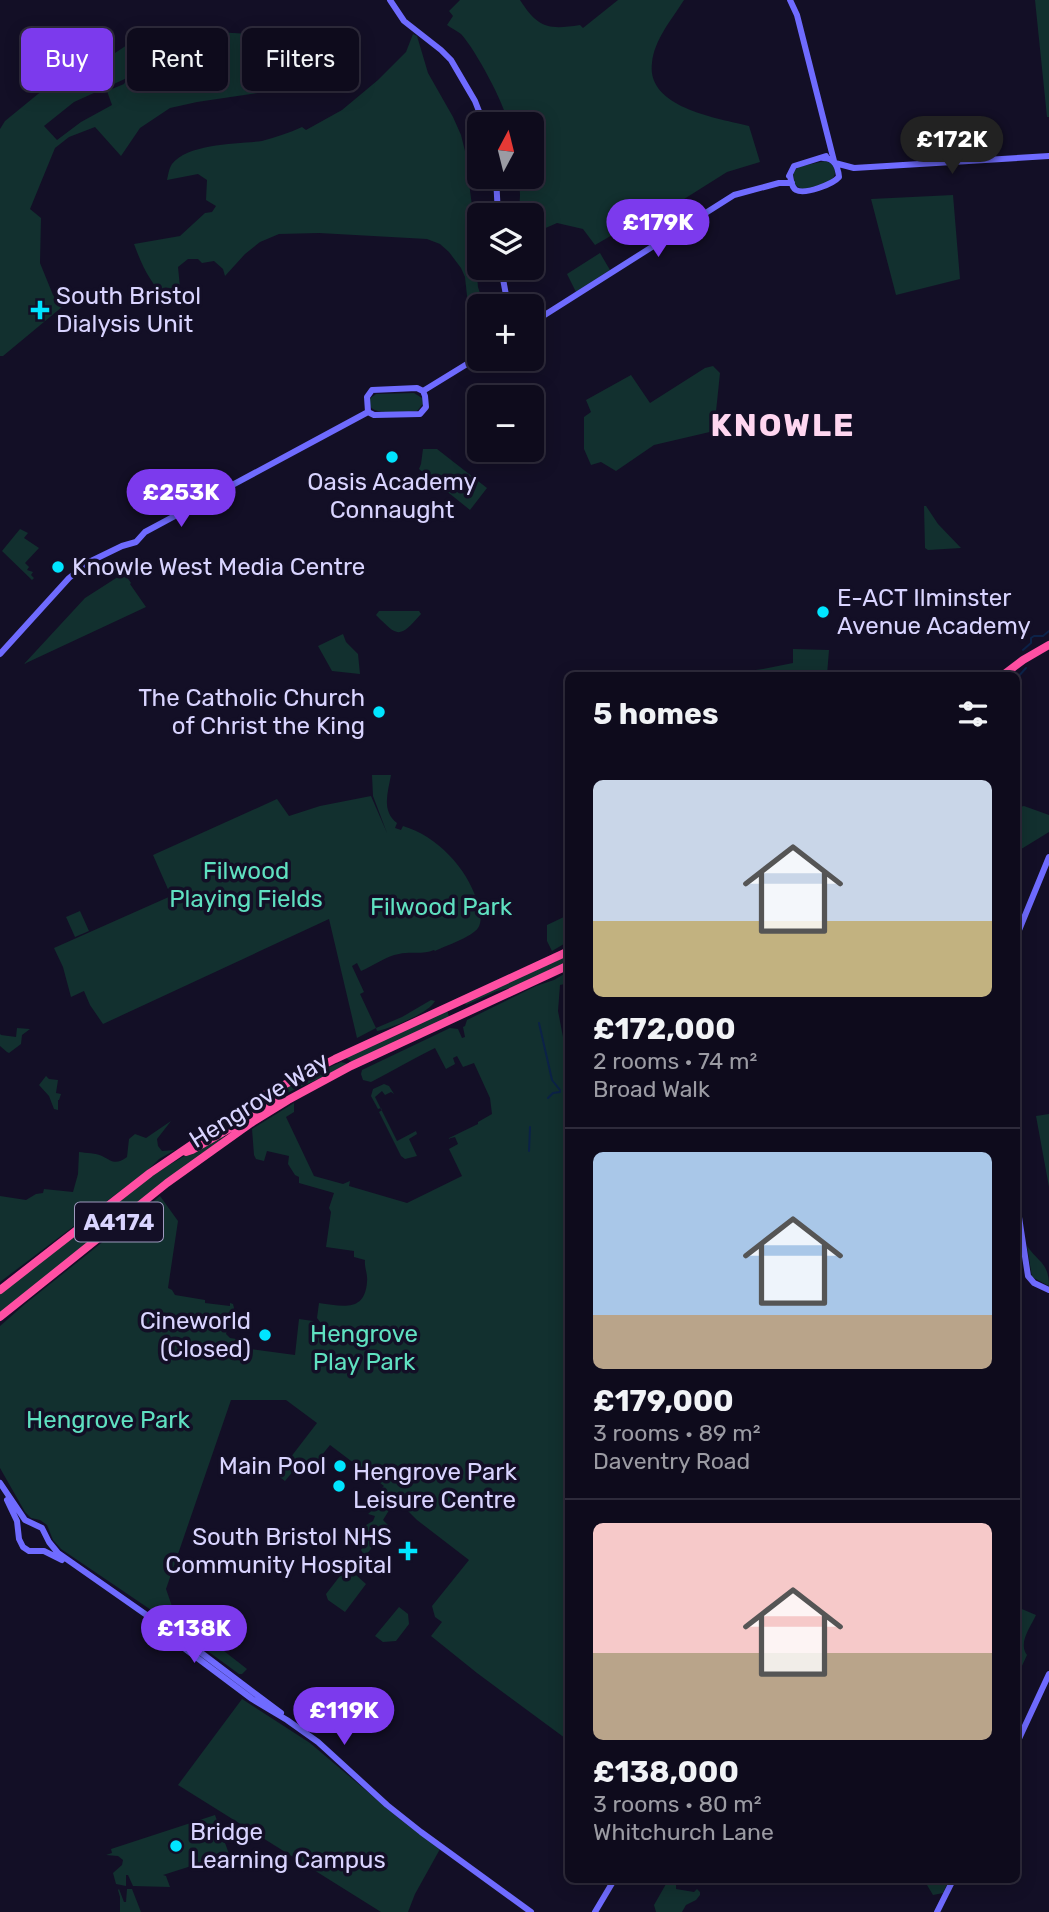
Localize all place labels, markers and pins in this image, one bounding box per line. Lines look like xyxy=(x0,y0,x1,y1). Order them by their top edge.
pin: £172K xyxy=(903,116,1001,176)
pin: £179K xyxy=(609,200,707,259)
place label: South Bristol Dialysis Unit xyxy=(56,282,201,338)
marker: South Bristol Dialysis Unit xyxy=(30,300,50,320)
marker: Oasis Academy Connaught xyxy=(384,449,400,465)
place label: Oasis Academy Connaught xyxy=(307,468,477,524)
pin: £253K xyxy=(132,470,230,529)
place label: Knowle West Media Centre xyxy=(72,553,365,581)
marker: Knowle West Media Centre xyxy=(50,559,66,575)
place label: E-ACT Ilminster Avenue Academy xyxy=(837,584,1031,640)
marker: E-ACT Ilminster Avenue Academy xyxy=(815,604,831,620)
place label: The Catholic Church of Christ the King xyxy=(138,684,365,740)
marker: The Catholic Church of Christ the King xyxy=(371,704,387,720)
place label: Cineworld (Closed) xyxy=(140,1307,251,1363)
marker: Cineworld (Closed) xyxy=(257,1327,273,1343)
place label: Main Pool xyxy=(219,1452,326,1480)
marker: Main Pool xyxy=(332,1458,348,1474)
place label: Hengrove Park Leisure Centre xyxy=(353,1458,517,1514)
marker: Hengrove Park Leisure Centre xyxy=(331,1478,347,1494)
place label: South Bristol NHS Community Hospital xyxy=(165,1523,392,1579)
marker: South Bristol NHS Community Hospital xyxy=(398,1541,418,1561)
pin: £138K xyxy=(145,1606,243,1665)
pin: £119K xyxy=(295,1688,393,1747)
place label: Bridge Learning Campus xyxy=(190,1818,386,1874)
marker: Bridge Learning Campus xyxy=(168,1838,184,1854)

